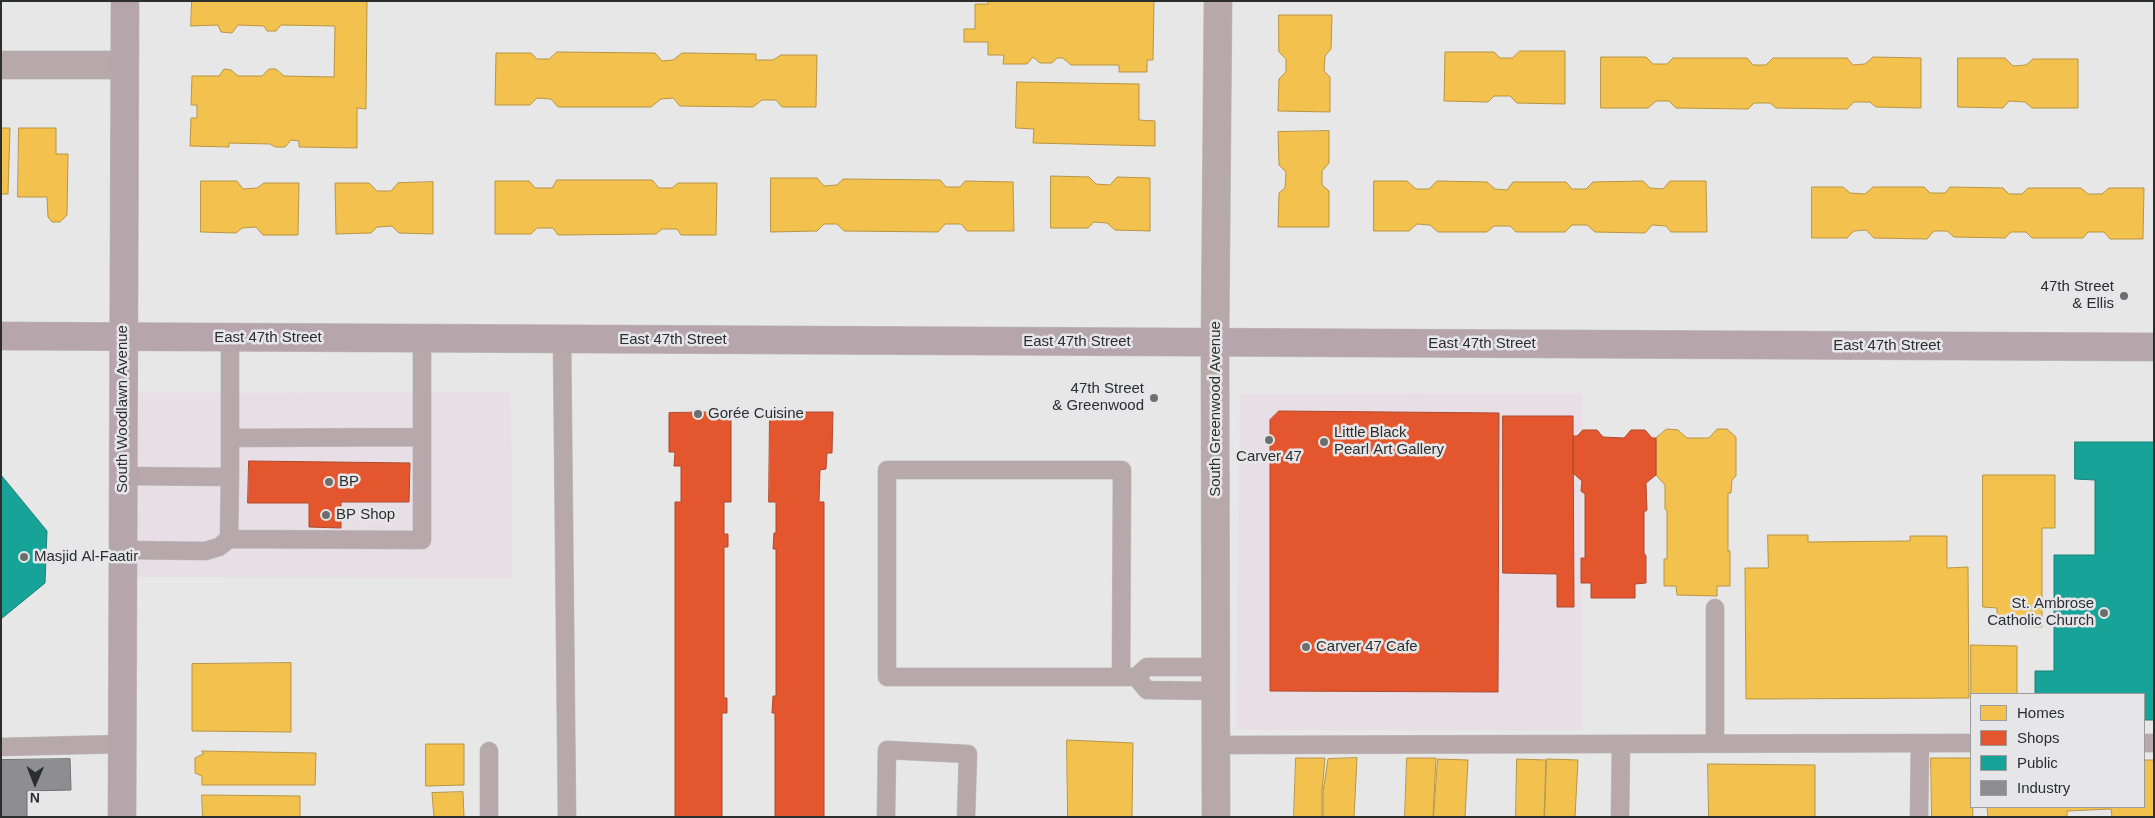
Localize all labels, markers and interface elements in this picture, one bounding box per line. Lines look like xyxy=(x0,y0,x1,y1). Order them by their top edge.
place label: 47th Street & Ellis xyxy=(2041,278,2114,313)
marker: 47th Street & Ellis xyxy=(2118,290,2130,302)
street label: South Greenwood Avenue xyxy=(1207,321,1225,497)
street label: South Woodlawn Avenue xyxy=(114,325,132,493)
street label: East 47th Street xyxy=(214,329,322,347)
street label: East 47th Street xyxy=(619,331,727,349)
street label: East 47th Street xyxy=(1023,333,1131,351)
street label: East 47th Street xyxy=(1428,335,1536,353)
street label: East 47th Street xyxy=(1833,337,1941,355)
place label: 47th Street & Greenwood xyxy=(1052,380,1144,415)
marker: 47th Street & Greenwood xyxy=(1148,392,1160,404)
place label: Gorée Cuisine xyxy=(708,405,804,423)
marker: Gorée Cuisine xyxy=(692,408,704,420)
place label: Little Black Pearl Art Gallery xyxy=(1334,424,1444,459)
marker: Carver 47 xyxy=(1263,434,1275,446)
marker: Little Black Pearl Art Gallery xyxy=(1318,436,1330,448)
place label: Carver 47 xyxy=(1236,448,1302,466)
place label: BP xyxy=(339,473,359,491)
marker: BP xyxy=(323,476,335,488)
place label: BP Shop xyxy=(336,506,395,524)
marker: BP Shop xyxy=(320,509,332,521)
place label: Masjid Al-Faatir xyxy=(34,548,138,566)
marker: Masjid Al-Faatir xyxy=(18,551,30,563)
place label: St. Ambrose Catholic Church xyxy=(1987,595,2094,630)
marker: St. Ambrose Catholic Church xyxy=(2098,607,2110,619)
place label: Carver 47 Cafe xyxy=(1316,638,1418,656)
marker: Carver 47 Cafe xyxy=(1300,641,1312,653)
legend xyxy=(1970,693,2145,808)
text: Homes xyxy=(2017,704,2065,721)
text: Shops xyxy=(2017,729,2060,746)
text: Public xyxy=(2017,754,2058,771)
north arrow xyxy=(10,758,60,808)
text: Industry xyxy=(2017,779,2070,796)
text: N xyxy=(30,790,40,806)

